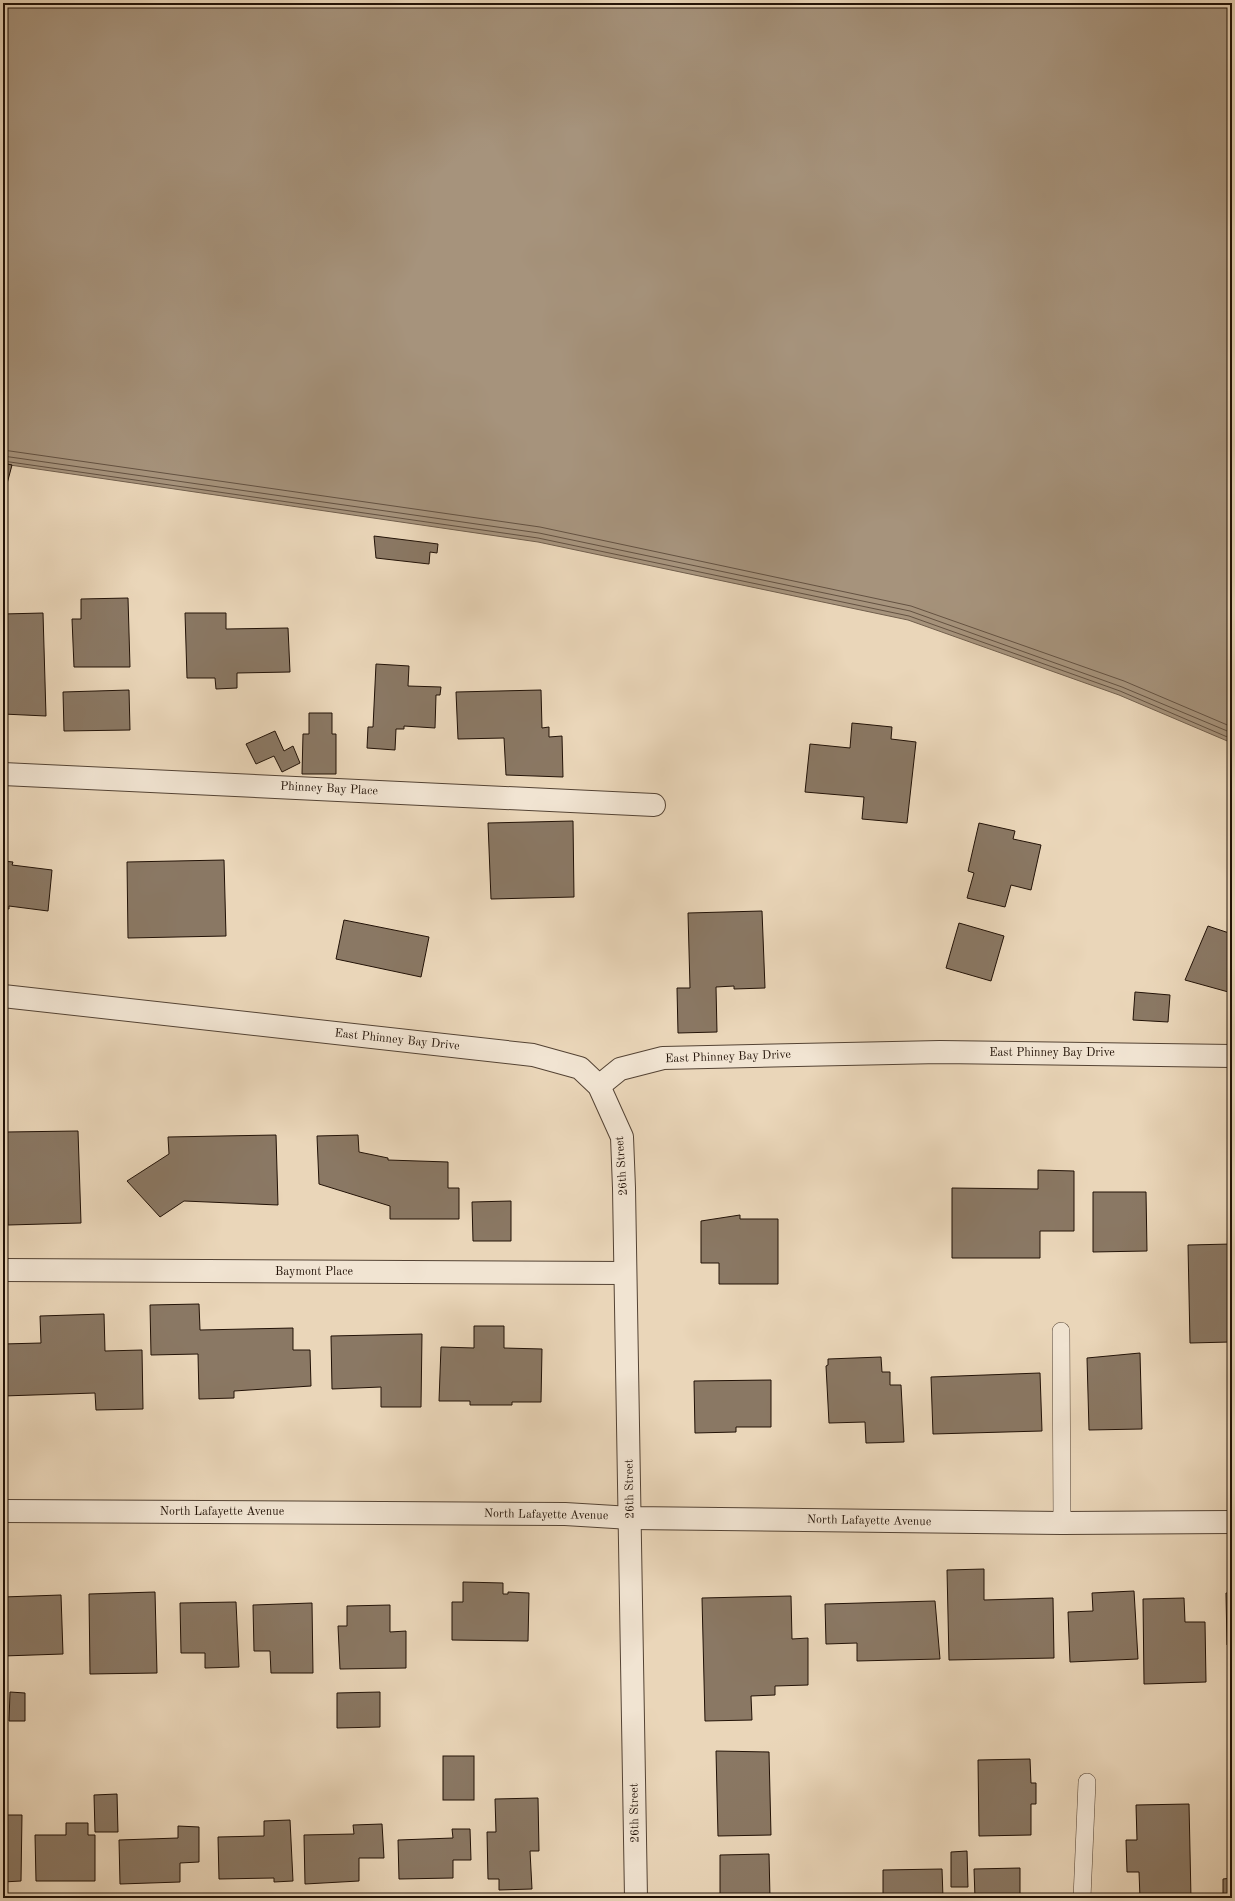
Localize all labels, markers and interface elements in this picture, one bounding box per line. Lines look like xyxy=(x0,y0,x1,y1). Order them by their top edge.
street label: Phinney Bay Place xyxy=(280,780,379,798)
street label: East Phinney Bay Drive xyxy=(334,1027,461,1053)
street label: East Phinney Bay Drive xyxy=(989,1047,1115,1059)
street label: East Phinney Bay Drive xyxy=(665,1049,791,1065)
street label: 26th Street xyxy=(614,1136,630,1196)
street label: Baymont Place xyxy=(275,1266,353,1278)
street label: 26th Street xyxy=(623,1459,637,1519)
street label: North Lafayette Avenue xyxy=(160,1506,285,1518)
street label: North Lafayette Avenue xyxy=(484,1508,609,1522)
street label: North Lafayette Avenue xyxy=(807,1514,932,1528)
street label: 26th Street xyxy=(628,1783,642,1843)

